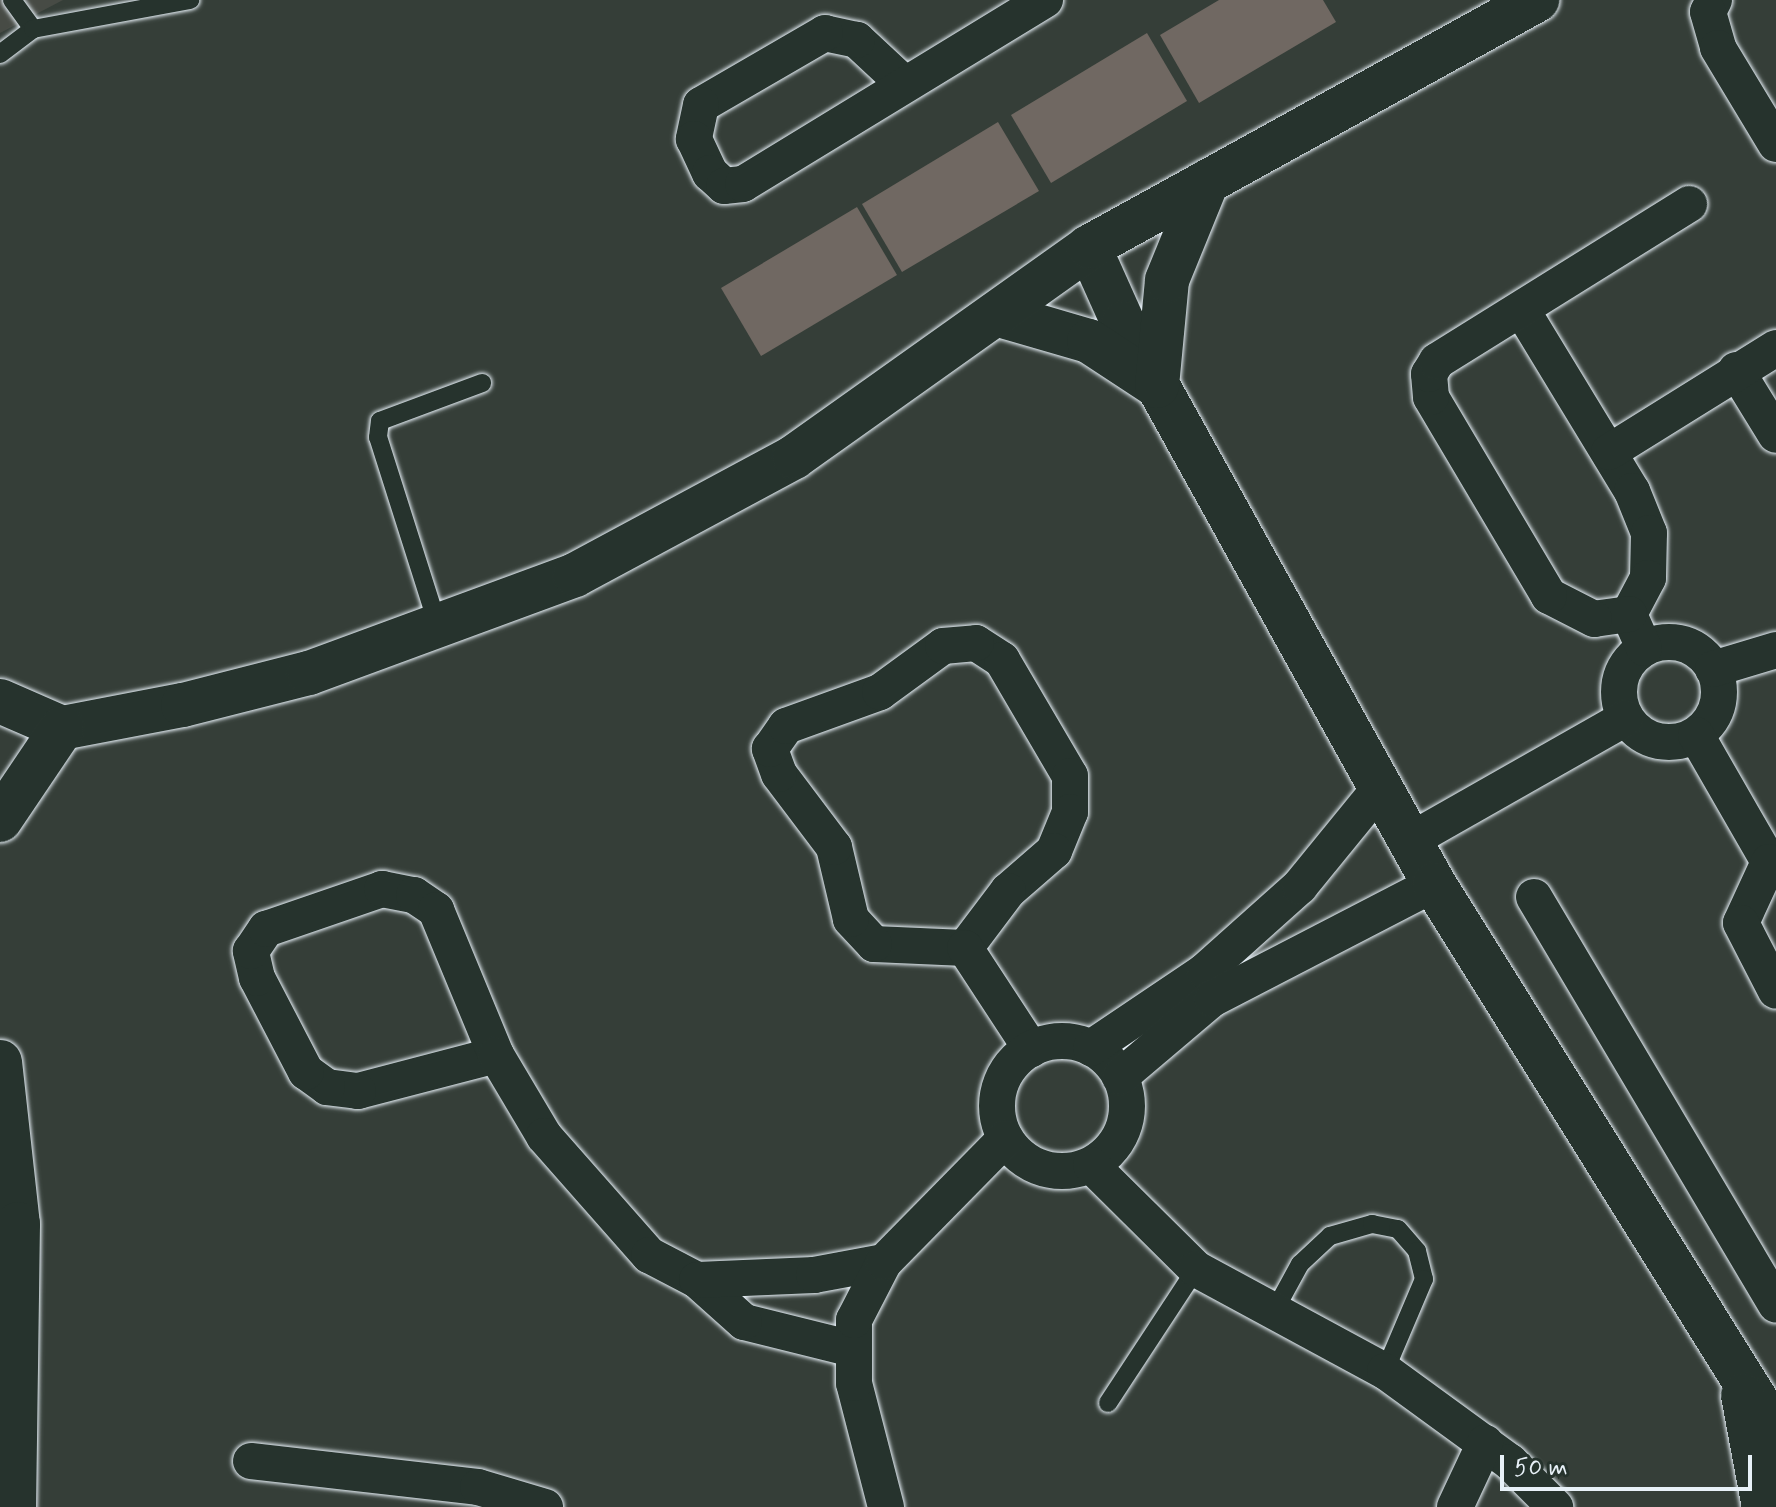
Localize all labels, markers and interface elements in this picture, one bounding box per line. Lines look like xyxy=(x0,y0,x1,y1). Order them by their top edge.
scale bar xyxy=(1504,1439,1756,1489)
text: 50 m xyxy=(1514,1453,1568,1484)

